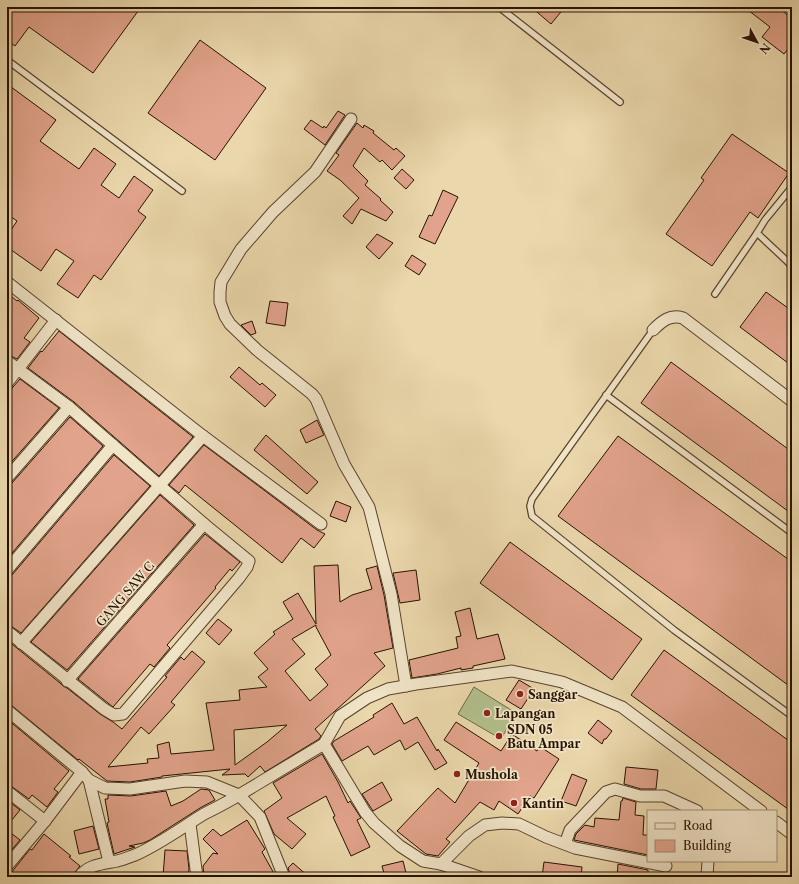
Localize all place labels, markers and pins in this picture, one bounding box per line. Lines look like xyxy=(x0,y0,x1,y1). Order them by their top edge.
place label: Sanggar xyxy=(528,687,578,702)
marker: Sanggar xyxy=(515,689,525,699)
place label: Lapangan xyxy=(495,706,556,721)
marker: Lapangan xyxy=(482,708,492,718)
place label: SDN 05 Batu Ampar xyxy=(507,722,580,751)
marker: SDN 05 Batu Ampar xyxy=(494,731,504,741)
place label: Mushola xyxy=(465,767,519,782)
marker: Mushola xyxy=(452,769,462,779)
place label: Kantin xyxy=(522,796,565,811)
marker: Kantin xyxy=(509,798,519,808)

